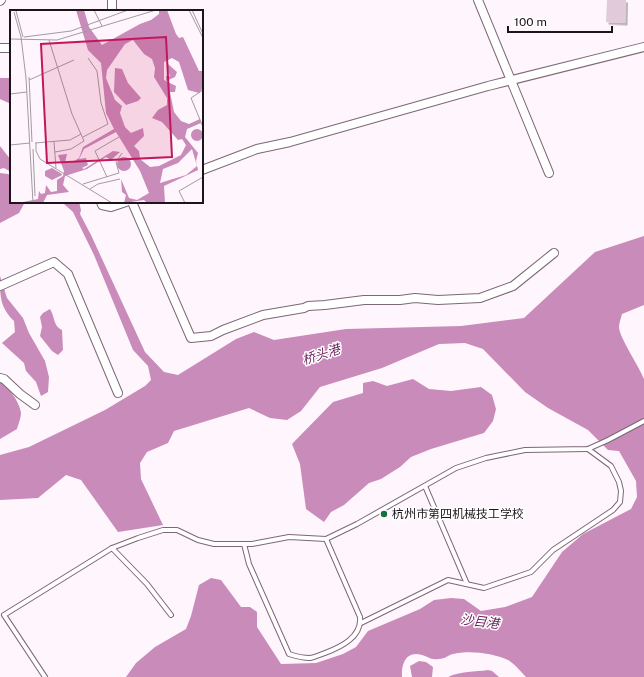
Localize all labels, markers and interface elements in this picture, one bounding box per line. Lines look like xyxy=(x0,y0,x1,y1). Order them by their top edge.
scale bar xyxy=(508,8,612,34)
inset map xyxy=(10,10,203,203)
text: 100 m xyxy=(514,15,547,29)
water label: 桥头港 xyxy=(300,341,344,368)
place label: 杭州市第四机械技工学校 xyxy=(392,507,524,521)
marker: 杭州市第四机械技工学校 xyxy=(379,509,389,519)
water label: 沙目港 xyxy=(460,612,502,632)

